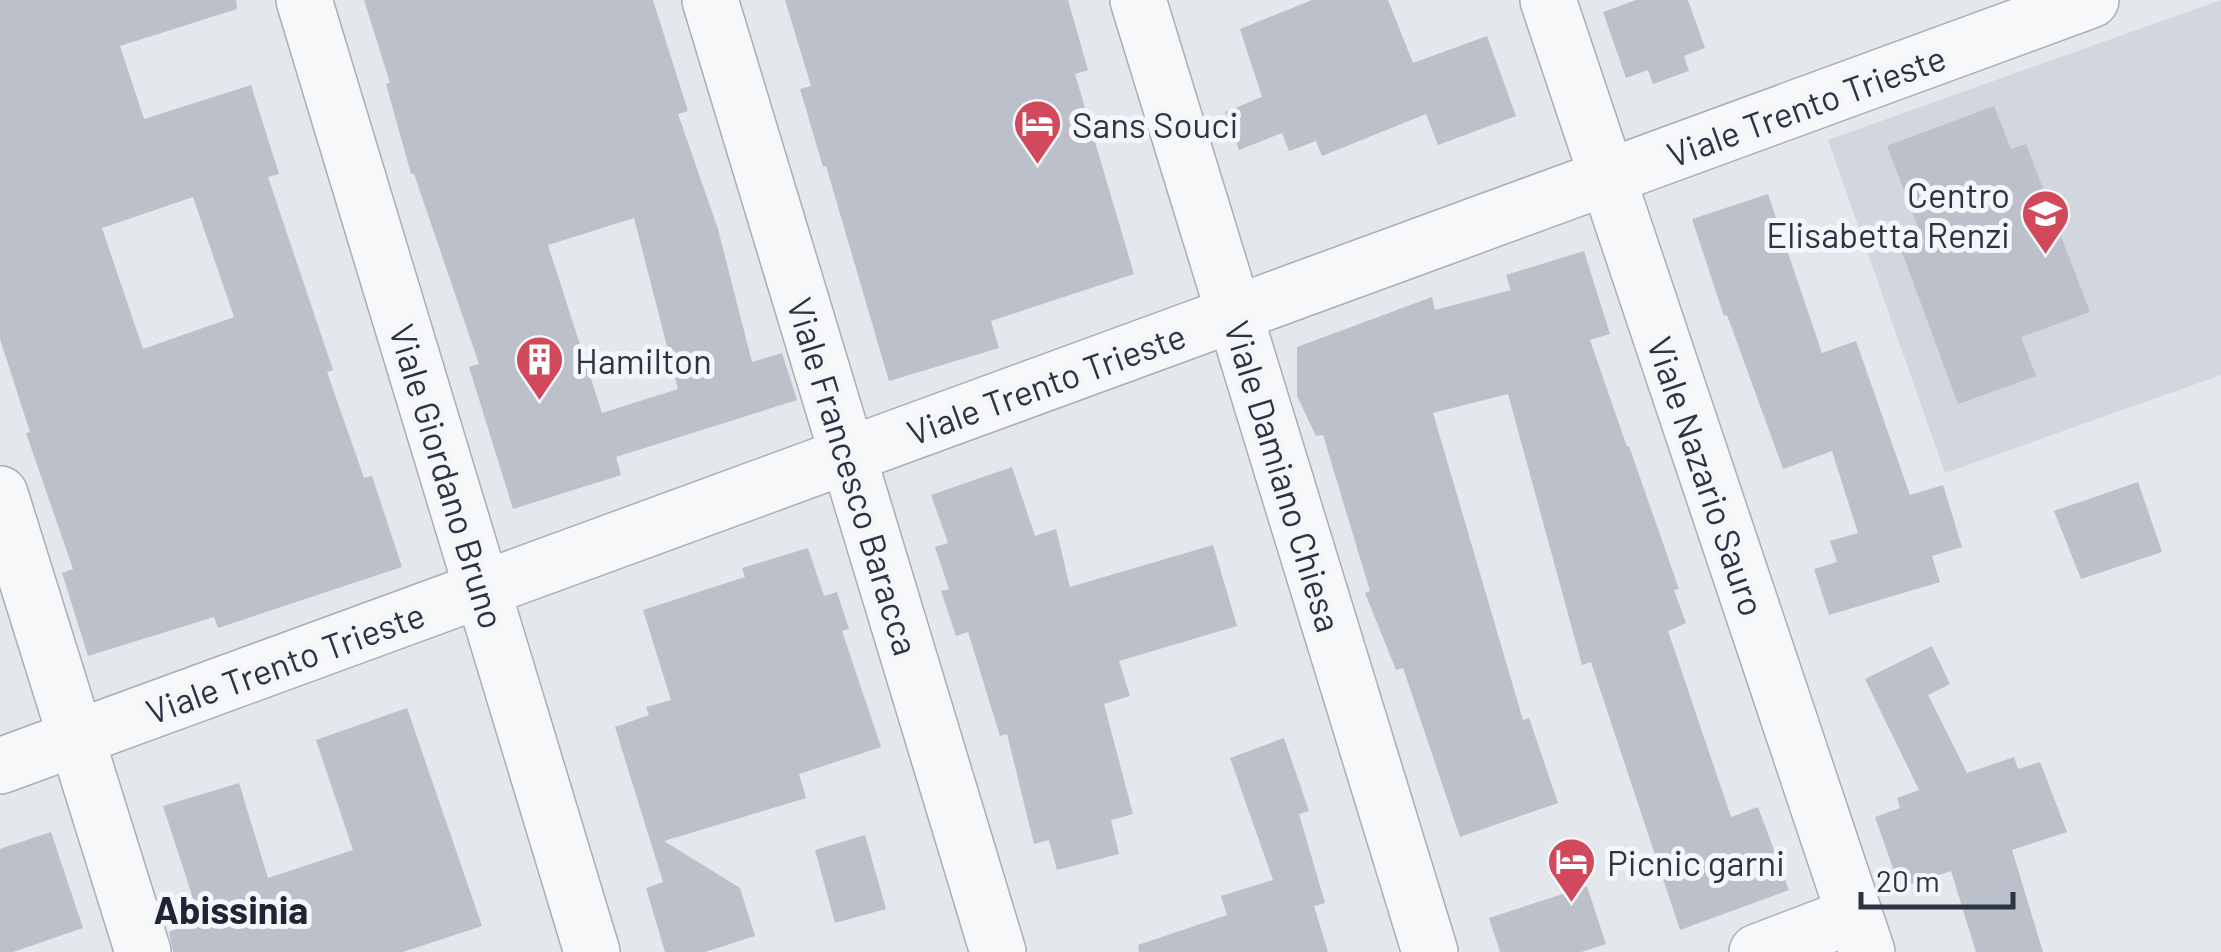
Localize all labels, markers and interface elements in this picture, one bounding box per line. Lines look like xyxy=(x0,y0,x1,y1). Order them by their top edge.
street label: Viale Trento Trieste xyxy=(1661,35,1951,175)
hotel icon: Sans Souci xyxy=(1011,98,1063,166)
place label: Sans Souci xyxy=(1072,103,1238,145)
place label: Centro Elisabetta Renzi xyxy=(1766,173,2010,255)
school or university icon: Centro Elisabetta Renzi xyxy=(2019,188,2071,256)
street label: Viale Francesco Baracca xyxy=(780,292,928,660)
street label: Viale Trento Trieste xyxy=(901,313,1191,453)
street label: Viale Damiano Chiesa xyxy=(1217,315,1351,637)
street label: Viale Giordano Bruno xyxy=(382,319,514,633)
street label: Viale Nazario Sauro xyxy=(1640,331,1774,621)
building icon: Hamilton xyxy=(514,334,566,402)
place label: Hamilton xyxy=(575,339,712,381)
street label: Viale Trento Trieste xyxy=(140,592,430,732)
hotel icon: Picnic garni xyxy=(1546,836,1598,904)
place label: Picnic garni xyxy=(1607,841,1785,883)
scale bar xyxy=(1861,847,2014,909)
text: 20 m xyxy=(1876,862,1940,898)
district label: Abissinia xyxy=(154,886,308,932)

